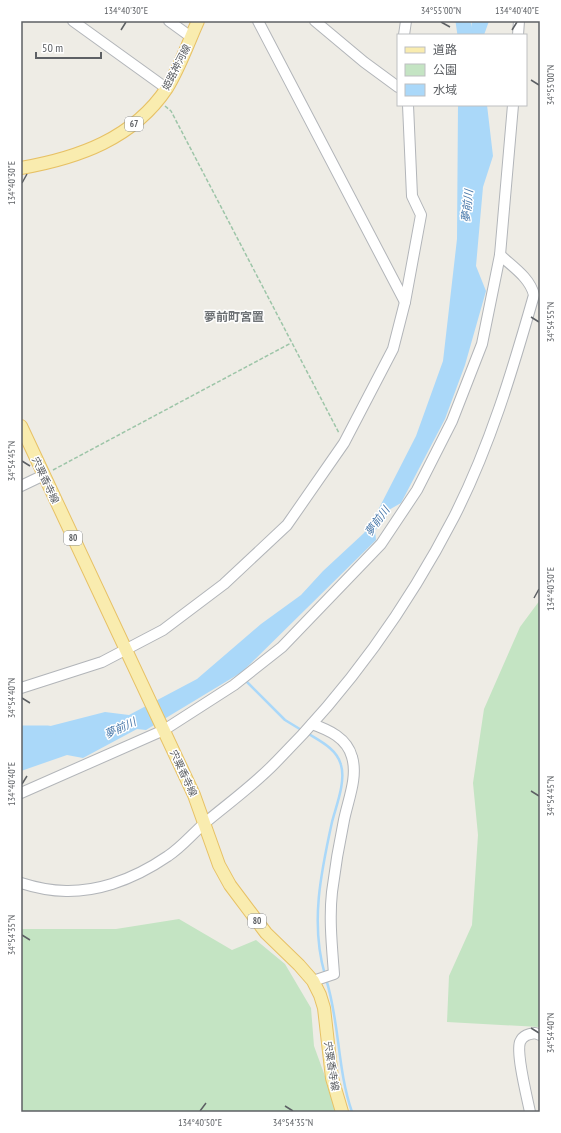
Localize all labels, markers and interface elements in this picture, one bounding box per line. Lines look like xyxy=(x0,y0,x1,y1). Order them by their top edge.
text: 134°40'30"E xyxy=(104,4,148,17)
text: 34°55'00"N xyxy=(421,4,461,17)
text: 134°40'40"E xyxy=(495,4,539,17)
scale bar xyxy=(36,34,101,60)
legend xyxy=(397,34,527,106)
text: 50 m xyxy=(42,40,63,55)
street label: 姫路神河線 xyxy=(159,42,194,92)
text: 道路 xyxy=(433,42,457,57)
text: 公園 xyxy=(433,62,457,77)
text: 34°55'00"N xyxy=(544,65,557,105)
text: 水域 xyxy=(433,82,457,97)
road number: 67 xyxy=(125,117,143,131)
text: 134°40'30"E xyxy=(5,161,18,205)
water label: 夢前川 xyxy=(458,188,476,223)
text: 34°54'55"N xyxy=(544,302,557,342)
district label: 夢前町宮置 xyxy=(204,309,264,324)
text: 34°54'45"N xyxy=(5,441,18,481)
street label: 宍粟香寺線 xyxy=(29,455,62,506)
water label: 夢前川 xyxy=(362,503,393,538)
road number: 80 xyxy=(64,531,82,545)
text: 134°40'50"E xyxy=(544,567,557,611)
text: 34°54'40"N xyxy=(5,678,18,718)
water label: 夢前川 xyxy=(102,714,139,741)
street label: 宍粟香寺線 xyxy=(167,748,200,799)
text: 134°40'40"E xyxy=(5,762,18,806)
text: 34°54'45"N xyxy=(544,776,557,816)
road number: 80 xyxy=(248,914,266,928)
text: 34°54'35"N xyxy=(5,915,18,955)
text: 34°54'40"N xyxy=(544,1013,557,1053)
street label: 宍粟香寺線 xyxy=(321,1040,342,1092)
text: 134°40'50"E xyxy=(178,1116,222,1129)
text: 34°54'35"N xyxy=(273,1116,313,1129)

